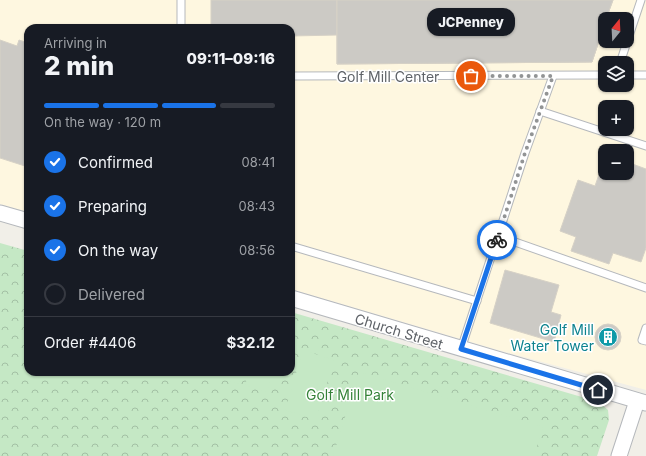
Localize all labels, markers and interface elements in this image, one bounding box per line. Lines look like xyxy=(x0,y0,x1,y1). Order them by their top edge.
callout: JCPenney xyxy=(427,8,515,36)
north arrow xyxy=(598,12,634,48)
map controls xyxy=(598,12,634,180)
text: JCPenney xyxy=(438,14,504,30)
text: Arriving in xyxy=(44,35,107,51)
text: 09:11–09:16 xyxy=(187,49,275,68)
text: 2 min xyxy=(44,50,114,81)
button: layers xyxy=(598,56,634,92)
pin xyxy=(454,59,488,93)
icon: bag xyxy=(460,65,482,87)
street label: Golf Mill Center xyxy=(337,68,439,85)
button: + xyxy=(598,100,634,136)
text: On the way · 120 m xyxy=(44,114,161,130)
button: − xyxy=(598,144,634,180)
icon: check xyxy=(44,151,66,173)
text: Confirmed xyxy=(78,153,153,172)
text: 08:41 xyxy=(242,154,275,170)
icon: check xyxy=(44,195,66,217)
text: Preparing xyxy=(78,197,147,216)
text: 08:43 xyxy=(239,198,275,214)
courier xyxy=(477,220,517,260)
icon: bike xyxy=(486,229,508,251)
icon: check xyxy=(44,239,66,261)
text: On the way xyxy=(78,241,158,260)
text: 08:56 xyxy=(239,242,275,258)
text: Delivered xyxy=(78,285,145,304)
street label: Church Street xyxy=(353,309,446,353)
place label: Golf Mill Water Tower xyxy=(511,321,594,354)
building icon: Golf Mill Water Tower xyxy=(597,326,619,348)
text: Order #4406 xyxy=(44,333,136,352)
text: $32.12 xyxy=(226,333,275,352)
pin xyxy=(581,373,615,407)
icon: home xyxy=(587,379,609,401)
park label: Golf Mill Park xyxy=(306,386,394,403)

